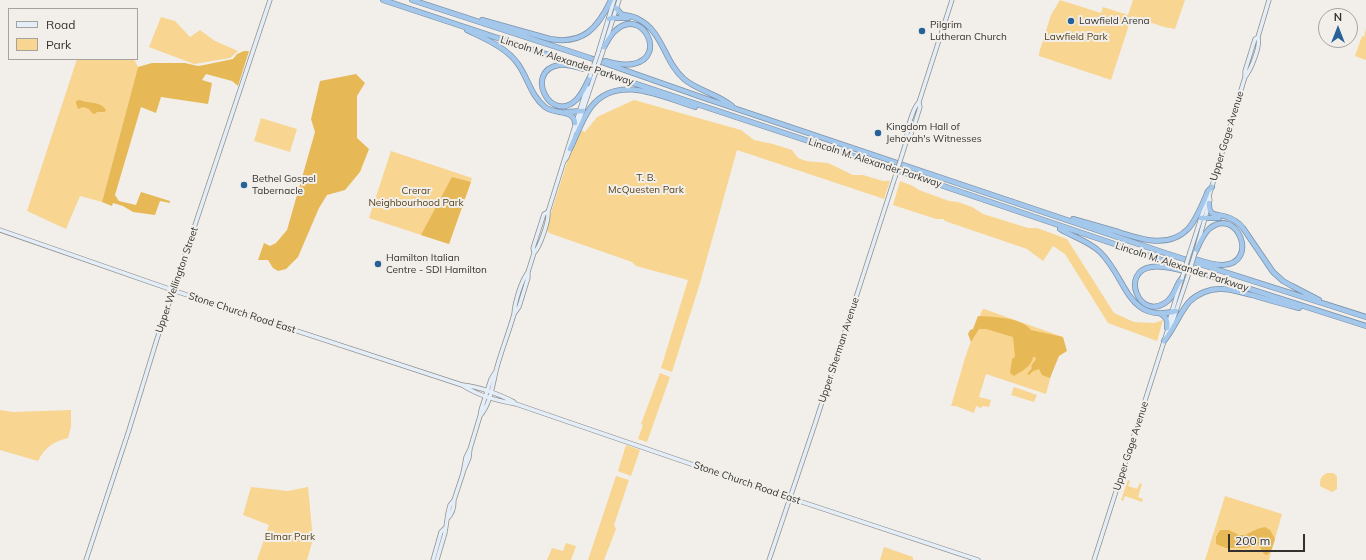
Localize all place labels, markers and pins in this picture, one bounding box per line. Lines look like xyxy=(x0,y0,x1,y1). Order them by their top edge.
place label: Lawfield Arena xyxy=(1079,15,1150,27)
marker: Lawfield Arena xyxy=(1066,16,1076,26)
place label: Pilgrim Lutheran Church xyxy=(930,19,1007,42)
marker: Pilgrim Lutheran Church xyxy=(917,26,927,36)
place label: Kingdom Hall of Jehovah's Witnesses xyxy=(886,121,982,144)
marker: Kingdom Hall of Jehovah's Witnesses xyxy=(873,128,883,138)
place label: Bethel Gospel Tabernacle xyxy=(252,173,316,196)
marker: Bethel Gospel Tabernacle xyxy=(239,180,249,190)
place label: Hamilton Italian Centre - SDI Hamilton xyxy=(386,252,487,276)
marker: Hamilton Italian Centre - SDI Hamilton xyxy=(373,259,383,269)

